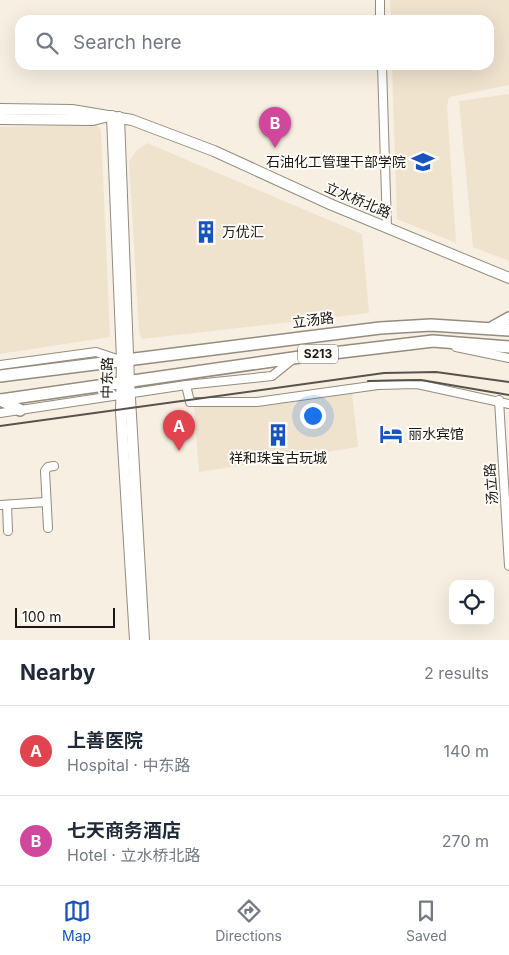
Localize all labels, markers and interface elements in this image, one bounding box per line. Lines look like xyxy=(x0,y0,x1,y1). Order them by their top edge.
search box xyxy=(15,15,494,70)
icon: search xyxy=(33,29,61,57)
text: Search here xyxy=(73,31,182,54)
pin: B xyxy=(259,107,291,148)
school or university icon: 石油化工管理干部学院 xyxy=(410,149,436,175)
place label: 石油化工管理干部学院 xyxy=(266,153,406,170)
street label: 立水桥北路 xyxy=(323,178,394,221)
building icon: 万优汇 xyxy=(193,219,219,245)
place label: 万优汇 xyxy=(222,223,264,240)
street label: 立汤路 xyxy=(291,309,335,330)
road number: S213 xyxy=(298,344,338,364)
street label: 中东路 xyxy=(98,357,115,399)
your location xyxy=(300,403,326,429)
pin: A xyxy=(163,410,195,451)
hotel icon: 丽水宾馆 xyxy=(378,421,404,447)
building icon: 祥和珠宝古玩城 xyxy=(265,422,291,448)
place label: 丽水宾馆 xyxy=(408,425,464,442)
place label: 祥和珠宝古玩城 xyxy=(229,449,327,466)
street label: 汤立路 xyxy=(481,462,500,506)
map controls xyxy=(449,580,494,625)
button: locate xyxy=(449,580,494,625)
scale bar xyxy=(15,605,115,628)
text: 100 m xyxy=(22,608,62,625)
text: Nearby xyxy=(20,660,95,685)
text: 2 results xyxy=(424,663,489,683)
text: 上善医院 xyxy=(67,729,143,752)
text: A xyxy=(30,741,42,761)
text: 140 m xyxy=(444,741,489,761)
text: Hospital · 中东路 xyxy=(67,755,190,775)
text: 七天商务酒店 xyxy=(67,819,181,842)
text: B xyxy=(31,831,41,851)
text: 270 m xyxy=(442,831,489,851)
text: Hotel · 立水桥北路 xyxy=(67,845,200,865)
tab: Map xyxy=(62,897,91,944)
tab: Directions xyxy=(215,897,282,944)
tab: Saved xyxy=(406,897,447,944)

